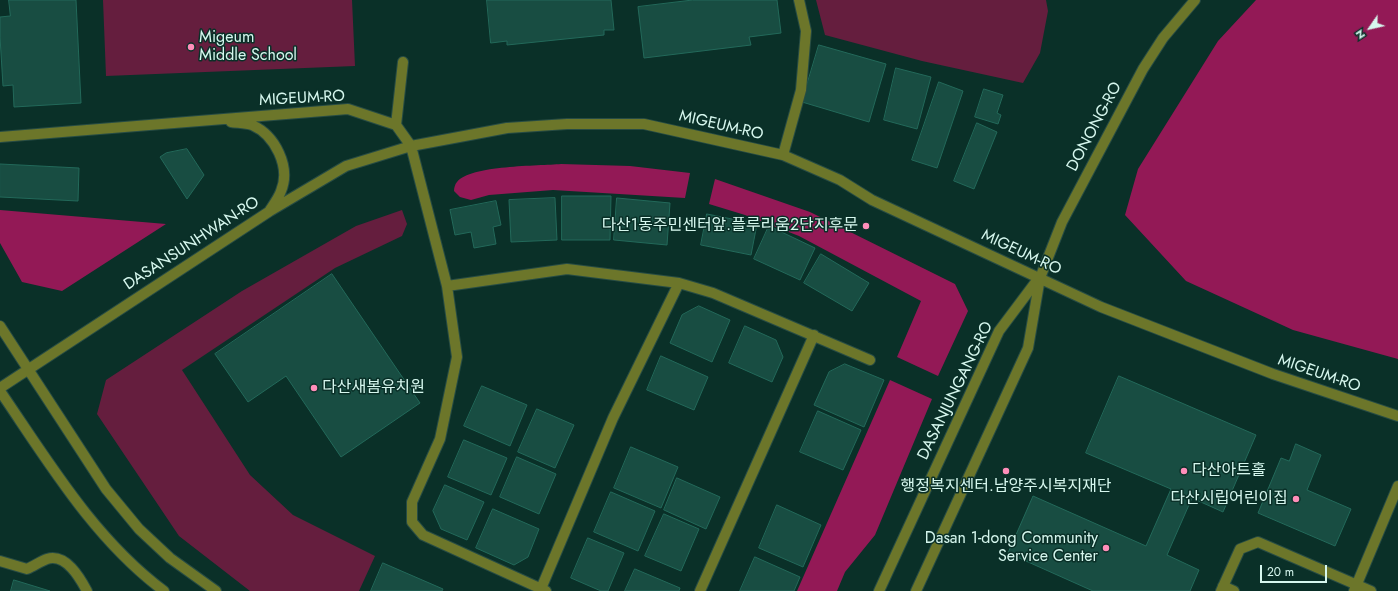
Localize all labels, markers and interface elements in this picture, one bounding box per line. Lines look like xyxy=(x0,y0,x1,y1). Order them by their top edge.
north arrow xyxy=(1350,8,1390,48)
text: N xyxy=(1351,27,1369,43)
place label: Migeum Middle School xyxy=(199,28,297,66)
marker: Migeum Middle School xyxy=(186,42,196,52)
street label: DONONG-RO xyxy=(1063,79,1127,175)
street label: MIGEUM-RO xyxy=(259,87,345,111)
street label: MIGEUM-RO xyxy=(677,107,765,145)
street label: DASANSUNHWAN-RO xyxy=(121,193,263,295)
place label: 다산1동주민센터앞.플루리움2단지후문 xyxy=(601,216,858,236)
marker: 다산1동주민센터앞.플루리움2단지후문 xyxy=(861,221,871,231)
street label: MIGEUM-RO xyxy=(978,226,1064,280)
street label: DASANJUNGANG-RO xyxy=(914,319,998,463)
street label: MIGEUM-RO xyxy=(1275,351,1363,397)
place label: 다산새봄유치원 xyxy=(322,378,425,398)
marker: 다산새봄유치원 xyxy=(309,383,319,393)
place label: 다산아트홀 xyxy=(1192,461,1266,481)
marker: 행정복지센터.남양주시복지재단 xyxy=(1001,466,1011,476)
marker: 다산아트홀 xyxy=(1179,466,1189,476)
place label: 행정복지센터.남양주시복지재단 xyxy=(901,477,1111,497)
place label: 다산시립어린이집 xyxy=(1170,489,1288,509)
marker: 다산시립어린이집 xyxy=(1291,494,1301,504)
place label: Dasan 1-dong Community Service Center xyxy=(925,529,1098,567)
marker: Dasan 1-dong Community Service Center xyxy=(1101,543,1111,553)
scale bar xyxy=(1262,557,1329,583)
text: 20 m xyxy=(1267,563,1294,581)

